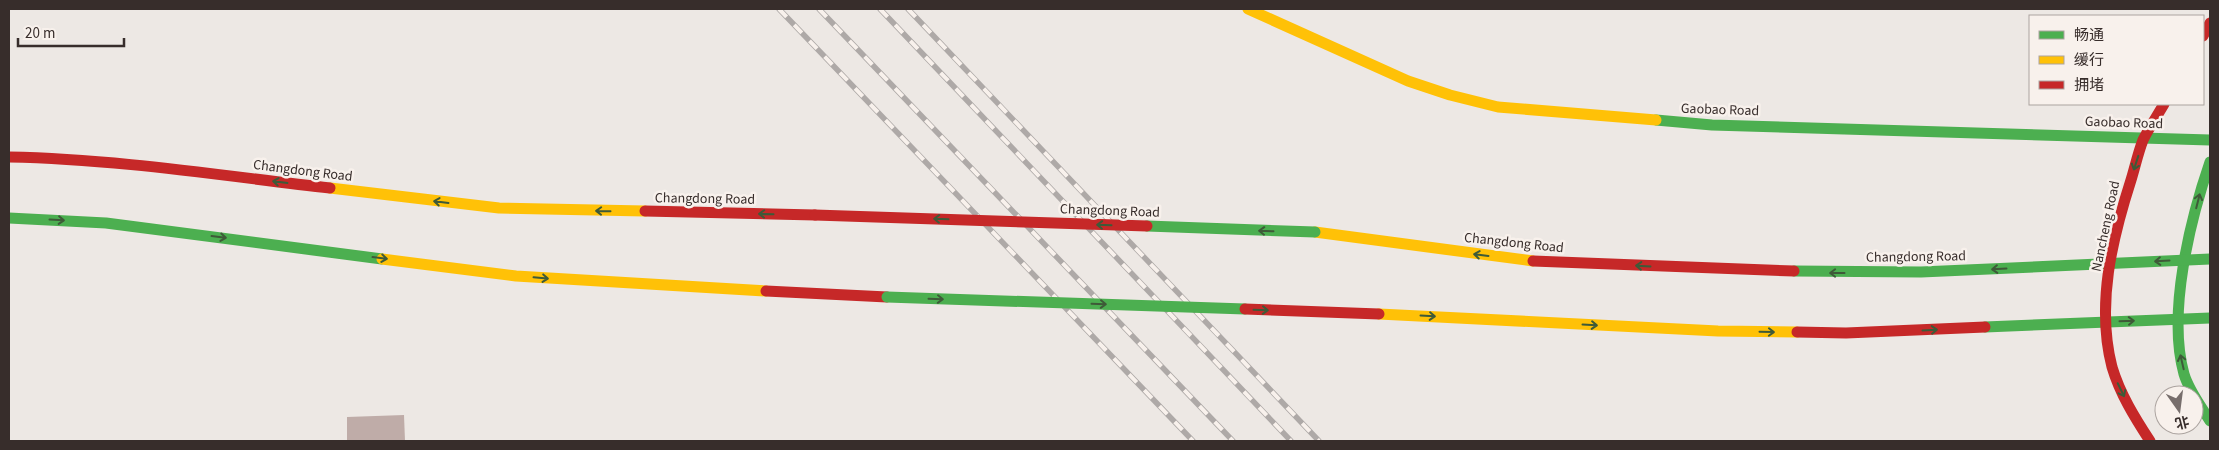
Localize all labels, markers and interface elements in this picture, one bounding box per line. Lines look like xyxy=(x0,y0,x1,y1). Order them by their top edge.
scale bar xyxy=(18,15,124,47)
legend xyxy=(2029,15,2204,105)
text: 20 m xyxy=(25,23,55,44)
text: 畅通 xyxy=(2074,25,2104,46)
text: 缓行 xyxy=(2074,50,2104,71)
text: 拥堵 xyxy=(2074,75,2104,96)
street label: Gaobao Road xyxy=(1680,99,1759,121)
street label: Gaobao Road xyxy=(2084,112,2163,134)
street label: Changdong Road xyxy=(252,155,354,187)
one-way arrow xyxy=(2131,155,2140,171)
one-way arrow xyxy=(272,177,288,187)
street label: Nancheng Road xyxy=(2087,179,2125,273)
street label: Changdong Road xyxy=(655,188,755,210)
one-way arrow xyxy=(2194,193,2203,209)
one-way arrow xyxy=(434,197,450,207)
street label: Changdong Road xyxy=(1060,199,1160,223)
one-way arrow xyxy=(596,207,612,216)
one-way arrow xyxy=(758,209,774,219)
one-way arrow xyxy=(933,214,950,224)
one-way arrow xyxy=(49,216,65,225)
one-way arrow xyxy=(1096,220,1112,230)
one-way arrow xyxy=(1258,226,1274,235)
street label: Changdong Road xyxy=(1463,228,1565,258)
one-way arrow xyxy=(211,232,227,242)
street label: Changdong Road xyxy=(1866,246,1966,268)
one-way arrow xyxy=(1474,250,1490,260)
one-way arrow xyxy=(372,253,388,263)
one-way arrow xyxy=(2154,257,2170,266)
one-way arrow xyxy=(1636,262,1652,271)
one-way arrow xyxy=(1991,264,2007,273)
one-way arrow xyxy=(1829,268,1846,278)
one-way arrow xyxy=(533,273,549,282)
one-way arrow xyxy=(928,294,944,303)
one-way arrow xyxy=(1090,299,1106,309)
one-way arrow xyxy=(1253,305,1269,314)
one-way arrow xyxy=(1420,311,1436,320)
one-way arrow xyxy=(2119,317,2135,326)
one-way arrow xyxy=(1582,320,1598,329)
one-way arrow xyxy=(1921,326,1937,335)
one-way arrow xyxy=(1758,327,1775,337)
one-way arrow xyxy=(2177,354,2186,370)
one-way arrow xyxy=(2117,382,2126,397)
north arrow xyxy=(2154,385,2204,435)
text: 北 xyxy=(2173,410,2191,433)

